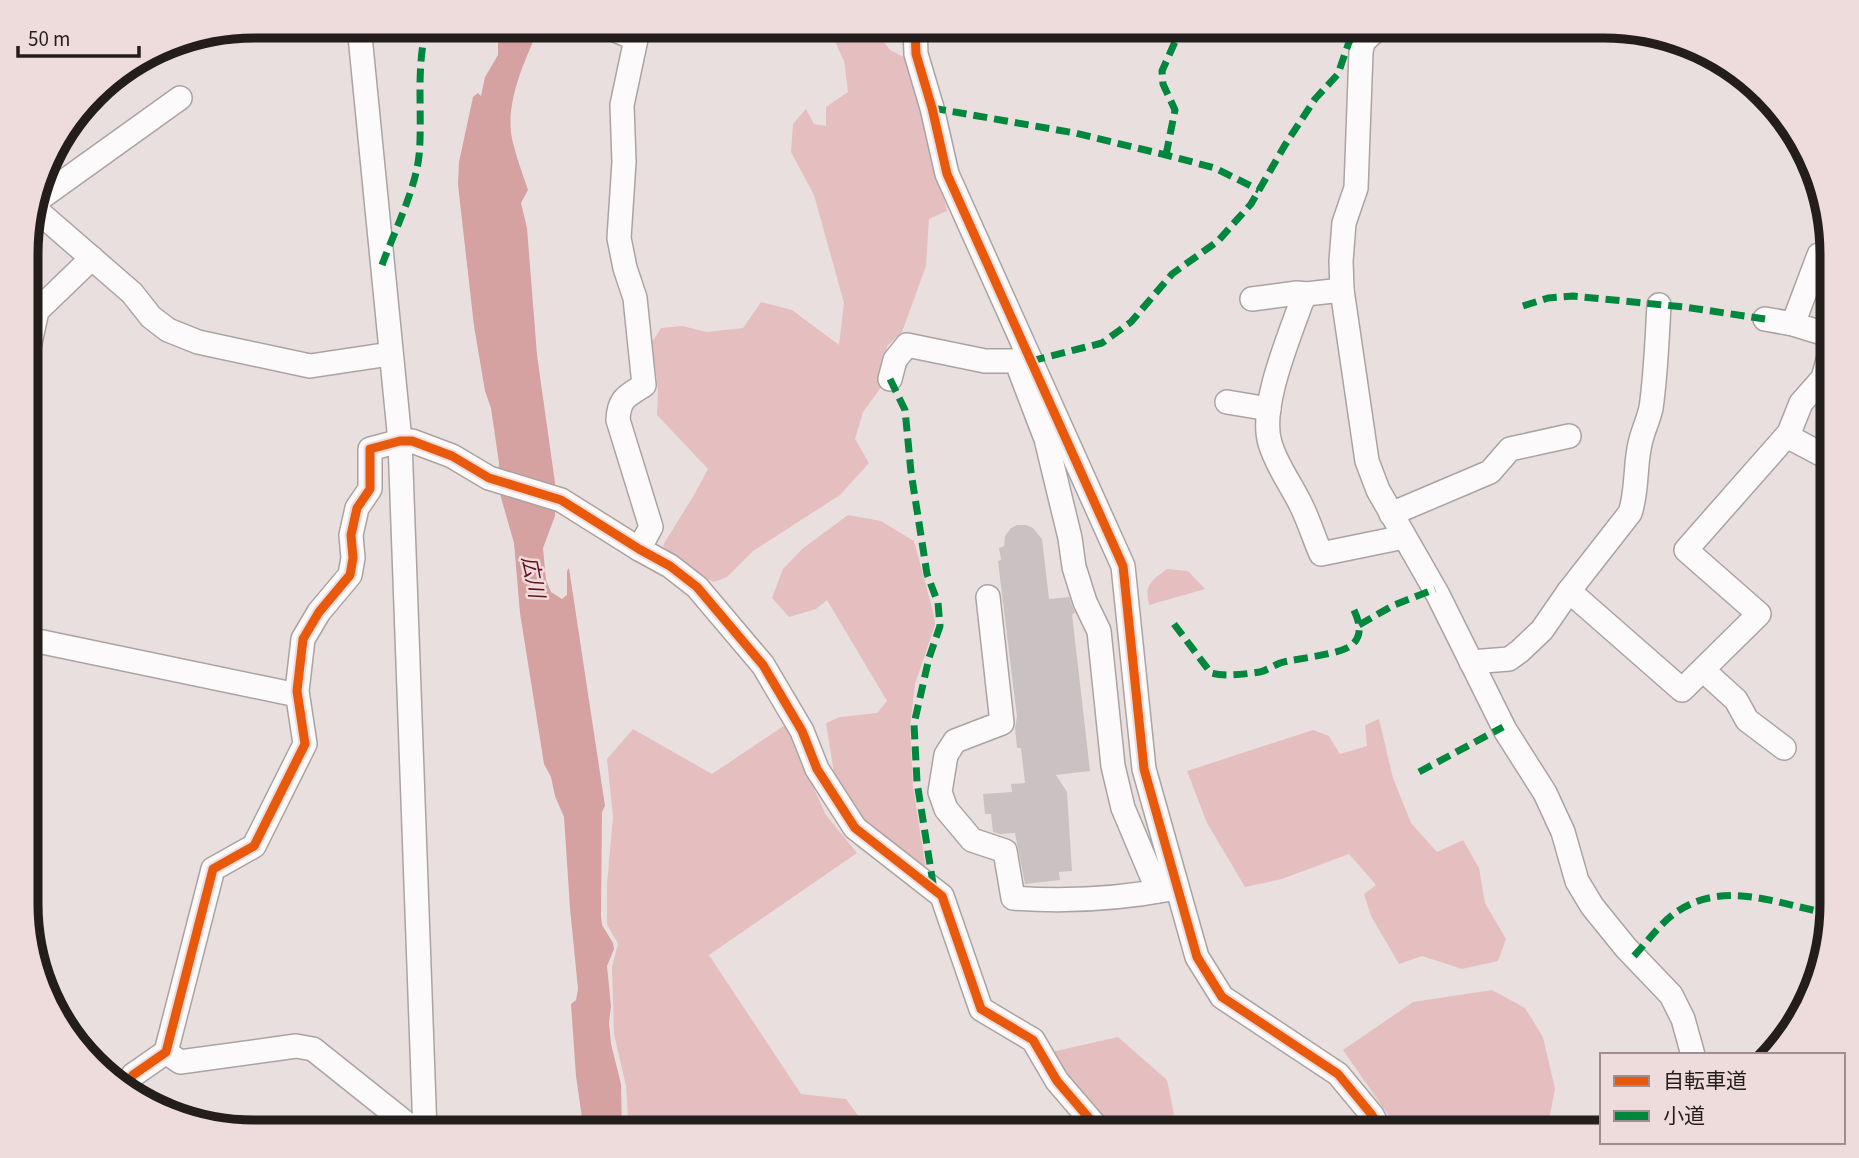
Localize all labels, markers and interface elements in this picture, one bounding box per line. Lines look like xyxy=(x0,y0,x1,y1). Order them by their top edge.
scale bar xyxy=(18,14,138,58)
text: 50 m xyxy=(28,24,70,54)
water label: 広川 xyxy=(514,554,552,602)
legend xyxy=(1600,1053,1845,1144)
text: 自転車道 xyxy=(1663,1066,1747,1096)
text: 小道 xyxy=(1663,1101,1705,1131)

